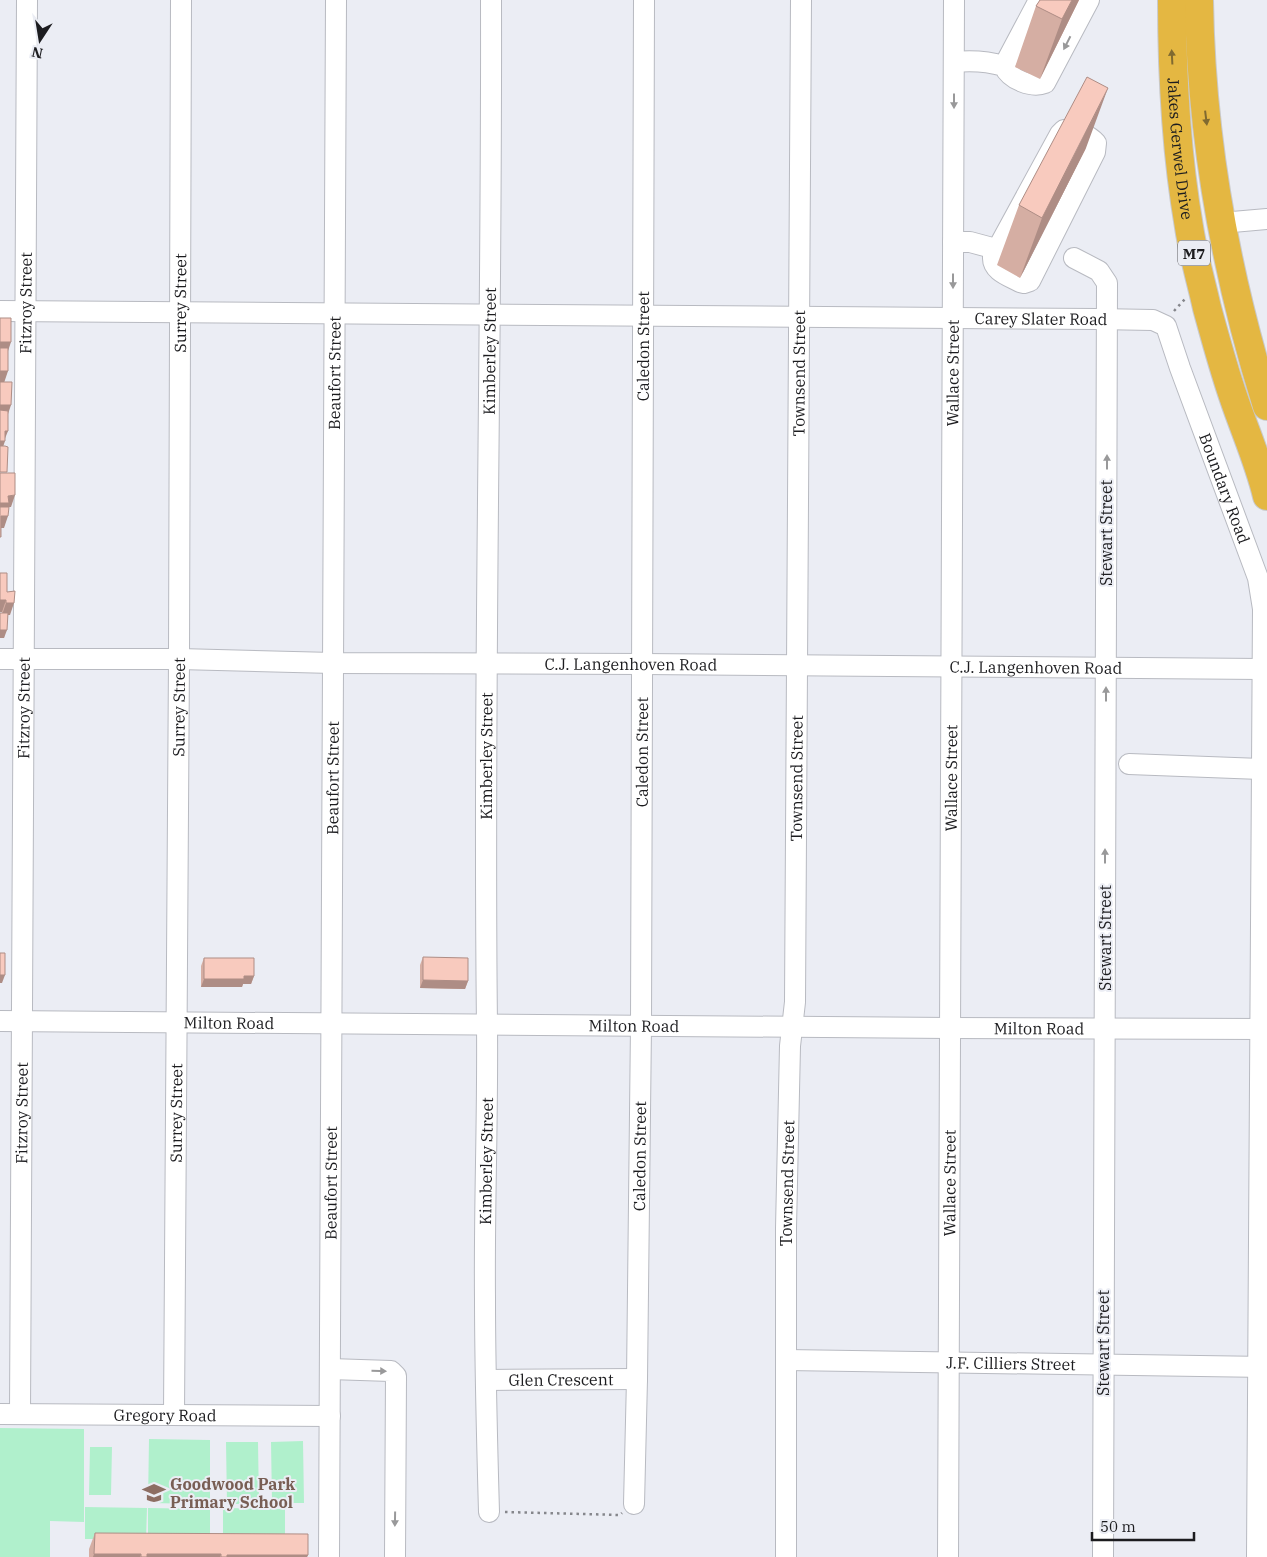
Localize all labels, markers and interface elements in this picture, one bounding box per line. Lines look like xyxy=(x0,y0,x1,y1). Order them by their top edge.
north arrow xyxy=(15,15,65,65)
one-way arrow xyxy=(1063,36,1071,50)
text: N xyxy=(30,43,45,63)
one-way arrow xyxy=(1168,49,1176,65)
street label: Jakes Gerwel Drive xyxy=(1164,77,1198,221)
one-way arrow xyxy=(950,93,958,109)
one-way arrow xyxy=(1202,111,1210,127)
road number: M7 xyxy=(1178,240,1210,266)
street label: Fitzroy Street xyxy=(15,252,36,354)
street label: Surrey Street xyxy=(170,253,190,353)
one-way arrow xyxy=(949,273,957,289)
street label: Kimberley Street xyxy=(479,287,500,415)
street label: Caledon Street xyxy=(633,291,653,401)
street label: Carey Slater Road xyxy=(974,308,1108,329)
street label: Townsend Street xyxy=(788,310,809,437)
street label: Beaufort Street xyxy=(324,316,345,430)
street label: Wallace Street xyxy=(942,319,963,427)
street label: Boundary Road xyxy=(1195,430,1254,547)
one-way arrow xyxy=(1103,453,1111,469)
street label: Stewart Street xyxy=(1096,480,1116,586)
street label: C.J. Langenhoven Road xyxy=(545,654,718,675)
street label: C.J. Langenhoven Road xyxy=(950,656,1123,678)
street label: Fitzroy Street xyxy=(13,657,34,759)
street label: Surrey Street xyxy=(168,657,189,757)
one-way arrow xyxy=(1102,686,1110,702)
street label: Kimberley Street xyxy=(476,692,496,820)
street label: Caledon Street xyxy=(632,697,652,807)
street label: Townsend Street xyxy=(786,715,807,842)
street label: Beaufort Street xyxy=(322,721,343,835)
street label: Wallace Street xyxy=(941,724,961,832)
one-way arrow xyxy=(1101,848,1109,864)
street label: Stewart Street xyxy=(1095,885,1115,991)
street label: Milton Road xyxy=(184,1012,275,1033)
street label: Milton Road xyxy=(589,1015,680,1036)
street label: Milton Road xyxy=(994,1018,1085,1038)
street label: Fitzroy Street xyxy=(11,1062,32,1164)
street label: Surrey Street xyxy=(166,1063,186,1163)
street label: Kimberley Street xyxy=(475,1097,497,1225)
street label: Caledon Street xyxy=(629,1100,650,1211)
street label: Townsend Street xyxy=(776,1119,798,1246)
street label: Beaufort Street xyxy=(320,1126,341,1240)
street label: Wallace Street xyxy=(939,1129,960,1237)
street label: Stewart Street xyxy=(1093,1290,1113,1396)
street label: J.F. Cilliers Street xyxy=(946,1352,1076,1374)
one-way arrow xyxy=(371,1367,387,1375)
street label: Glen Crescent xyxy=(508,1369,614,1390)
street label: Gregory Road xyxy=(113,1405,217,1425)
place label: Goodwood Park Primary School xyxy=(170,1474,295,1512)
school or university icon: Goodwood Park Primary School xyxy=(141,1480,167,1506)
scale bar xyxy=(1092,1510,1194,1542)
one-way arrow xyxy=(391,1511,399,1527)
text: 50 m xyxy=(1100,1517,1136,1536)

